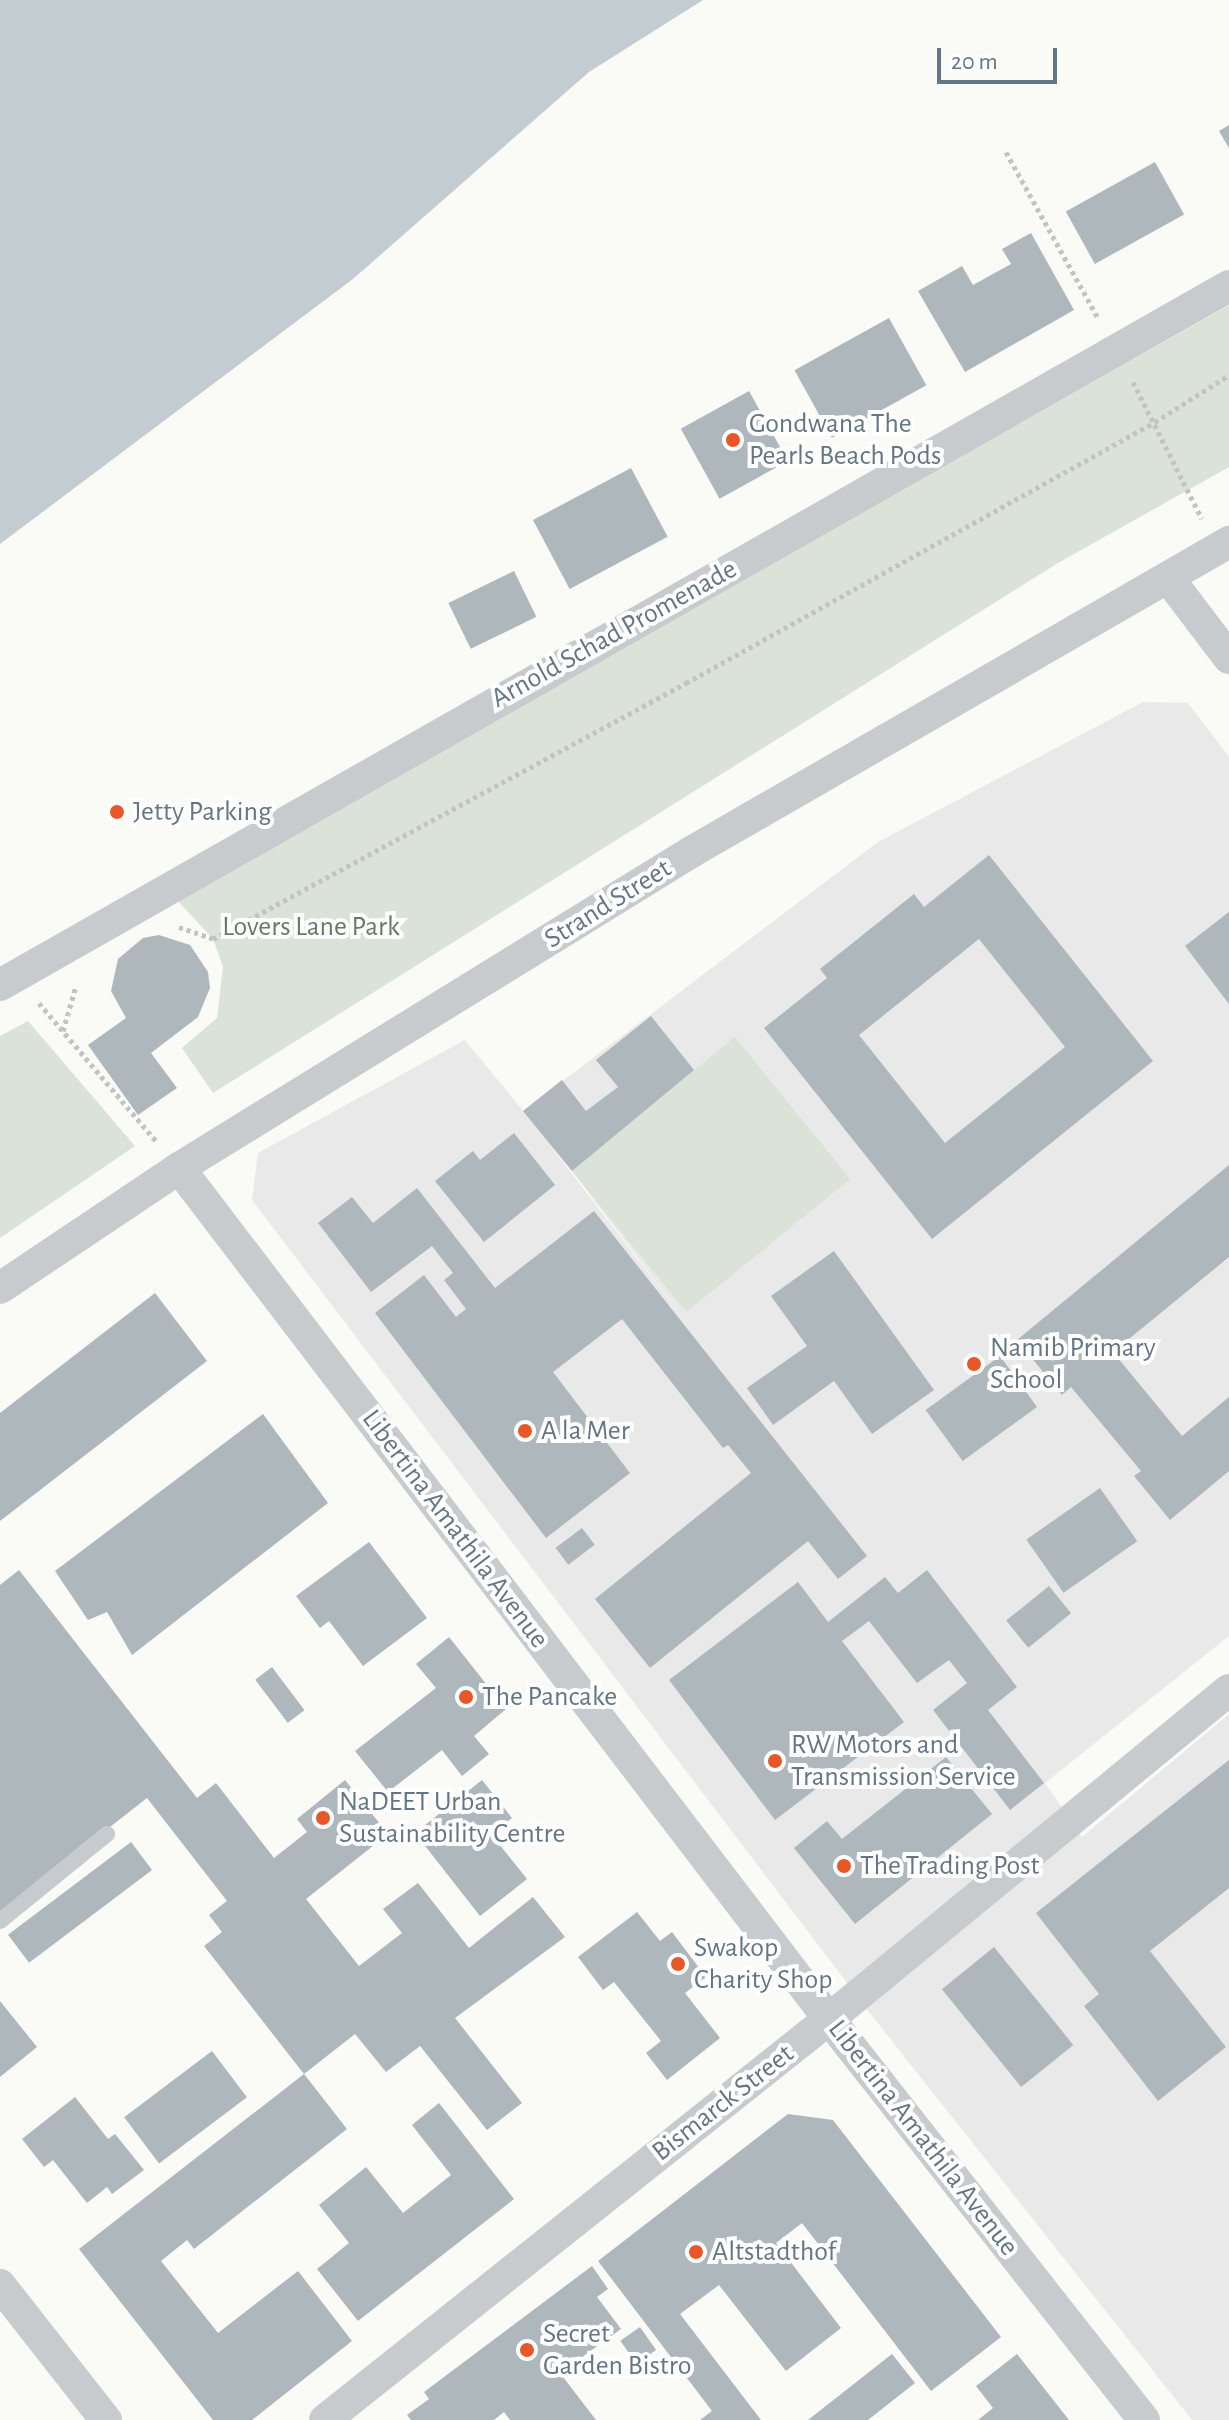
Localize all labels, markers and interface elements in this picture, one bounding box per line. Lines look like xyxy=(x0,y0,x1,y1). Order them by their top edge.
scale bar xyxy=(941,32,1061,82)
text: 20 m xyxy=(951,50,998,74)
place label: Gondwana The Pearls Beach Pods xyxy=(749,407,941,473)
marker: Gondwana The Pearls Beach Pods xyxy=(724,431,742,449)
street label: Arnold Schad Promenade xyxy=(485,552,743,716)
place label: Jetty Parking xyxy=(133,795,272,829)
marker: Jetty Parking xyxy=(108,803,126,821)
street label: Strand Street xyxy=(538,852,678,956)
park label: Lovers Lane Park xyxy=(222,910,400,944)
place label: Namib Primary School xyxy=(990,1331,1156,1397)
marker: Namib Primary School xyxy=(965,1355,983,1373)
street label: Libertina Amathila Avenue xyxy=(354,1403,556,1655)
place label: A la Mer xyxy=(541,1414,630,1448)
marker: A la Mer xyxy=(516,1422,534,1440)
place label: The Pancake xyxy=(482,1680,617,1714)
marker: The Pancake xyxy=(457,1688,475,1706)
place label: RW Motors and Transmission Service xyxy=(791,1728,1016,1794)
marker: RW Motors and Transmission Service xyxy=(766,1752,784,1770)
place label: NaDEET Urban Sustainability Centre xyxy=(339,1785,565,1851)
marker: NaDEET Urban Sustainability Centre xyxy=(314,1809,332,1827)
place label: The Trading Post xyxy=(860,1849,1040,1883)
marker: The Trading Post xyxy=(835,1857,853,1875)
place label: Swakop Charity Shop xyxy=(694,1931,833,1997)
marker: Swakop Charity Shop xyxy=(669,1955,687,1973)
street label: Libertina Amathila Avenue xyxy=(820,2013,1026,2263)
street label: Bismarck Street xyxy=(646,2037,800,2169)
place label: Altstadthof xyxy=(712,2235,836,2269)
marker: Altstadthof xyxy=(687,2243,705,2261)
place label: Secret Garden Bistro xyxy=(543,2317,692,2383)
marker: Secret Garden Bistro xyxy=(518,2341,536,2359)

